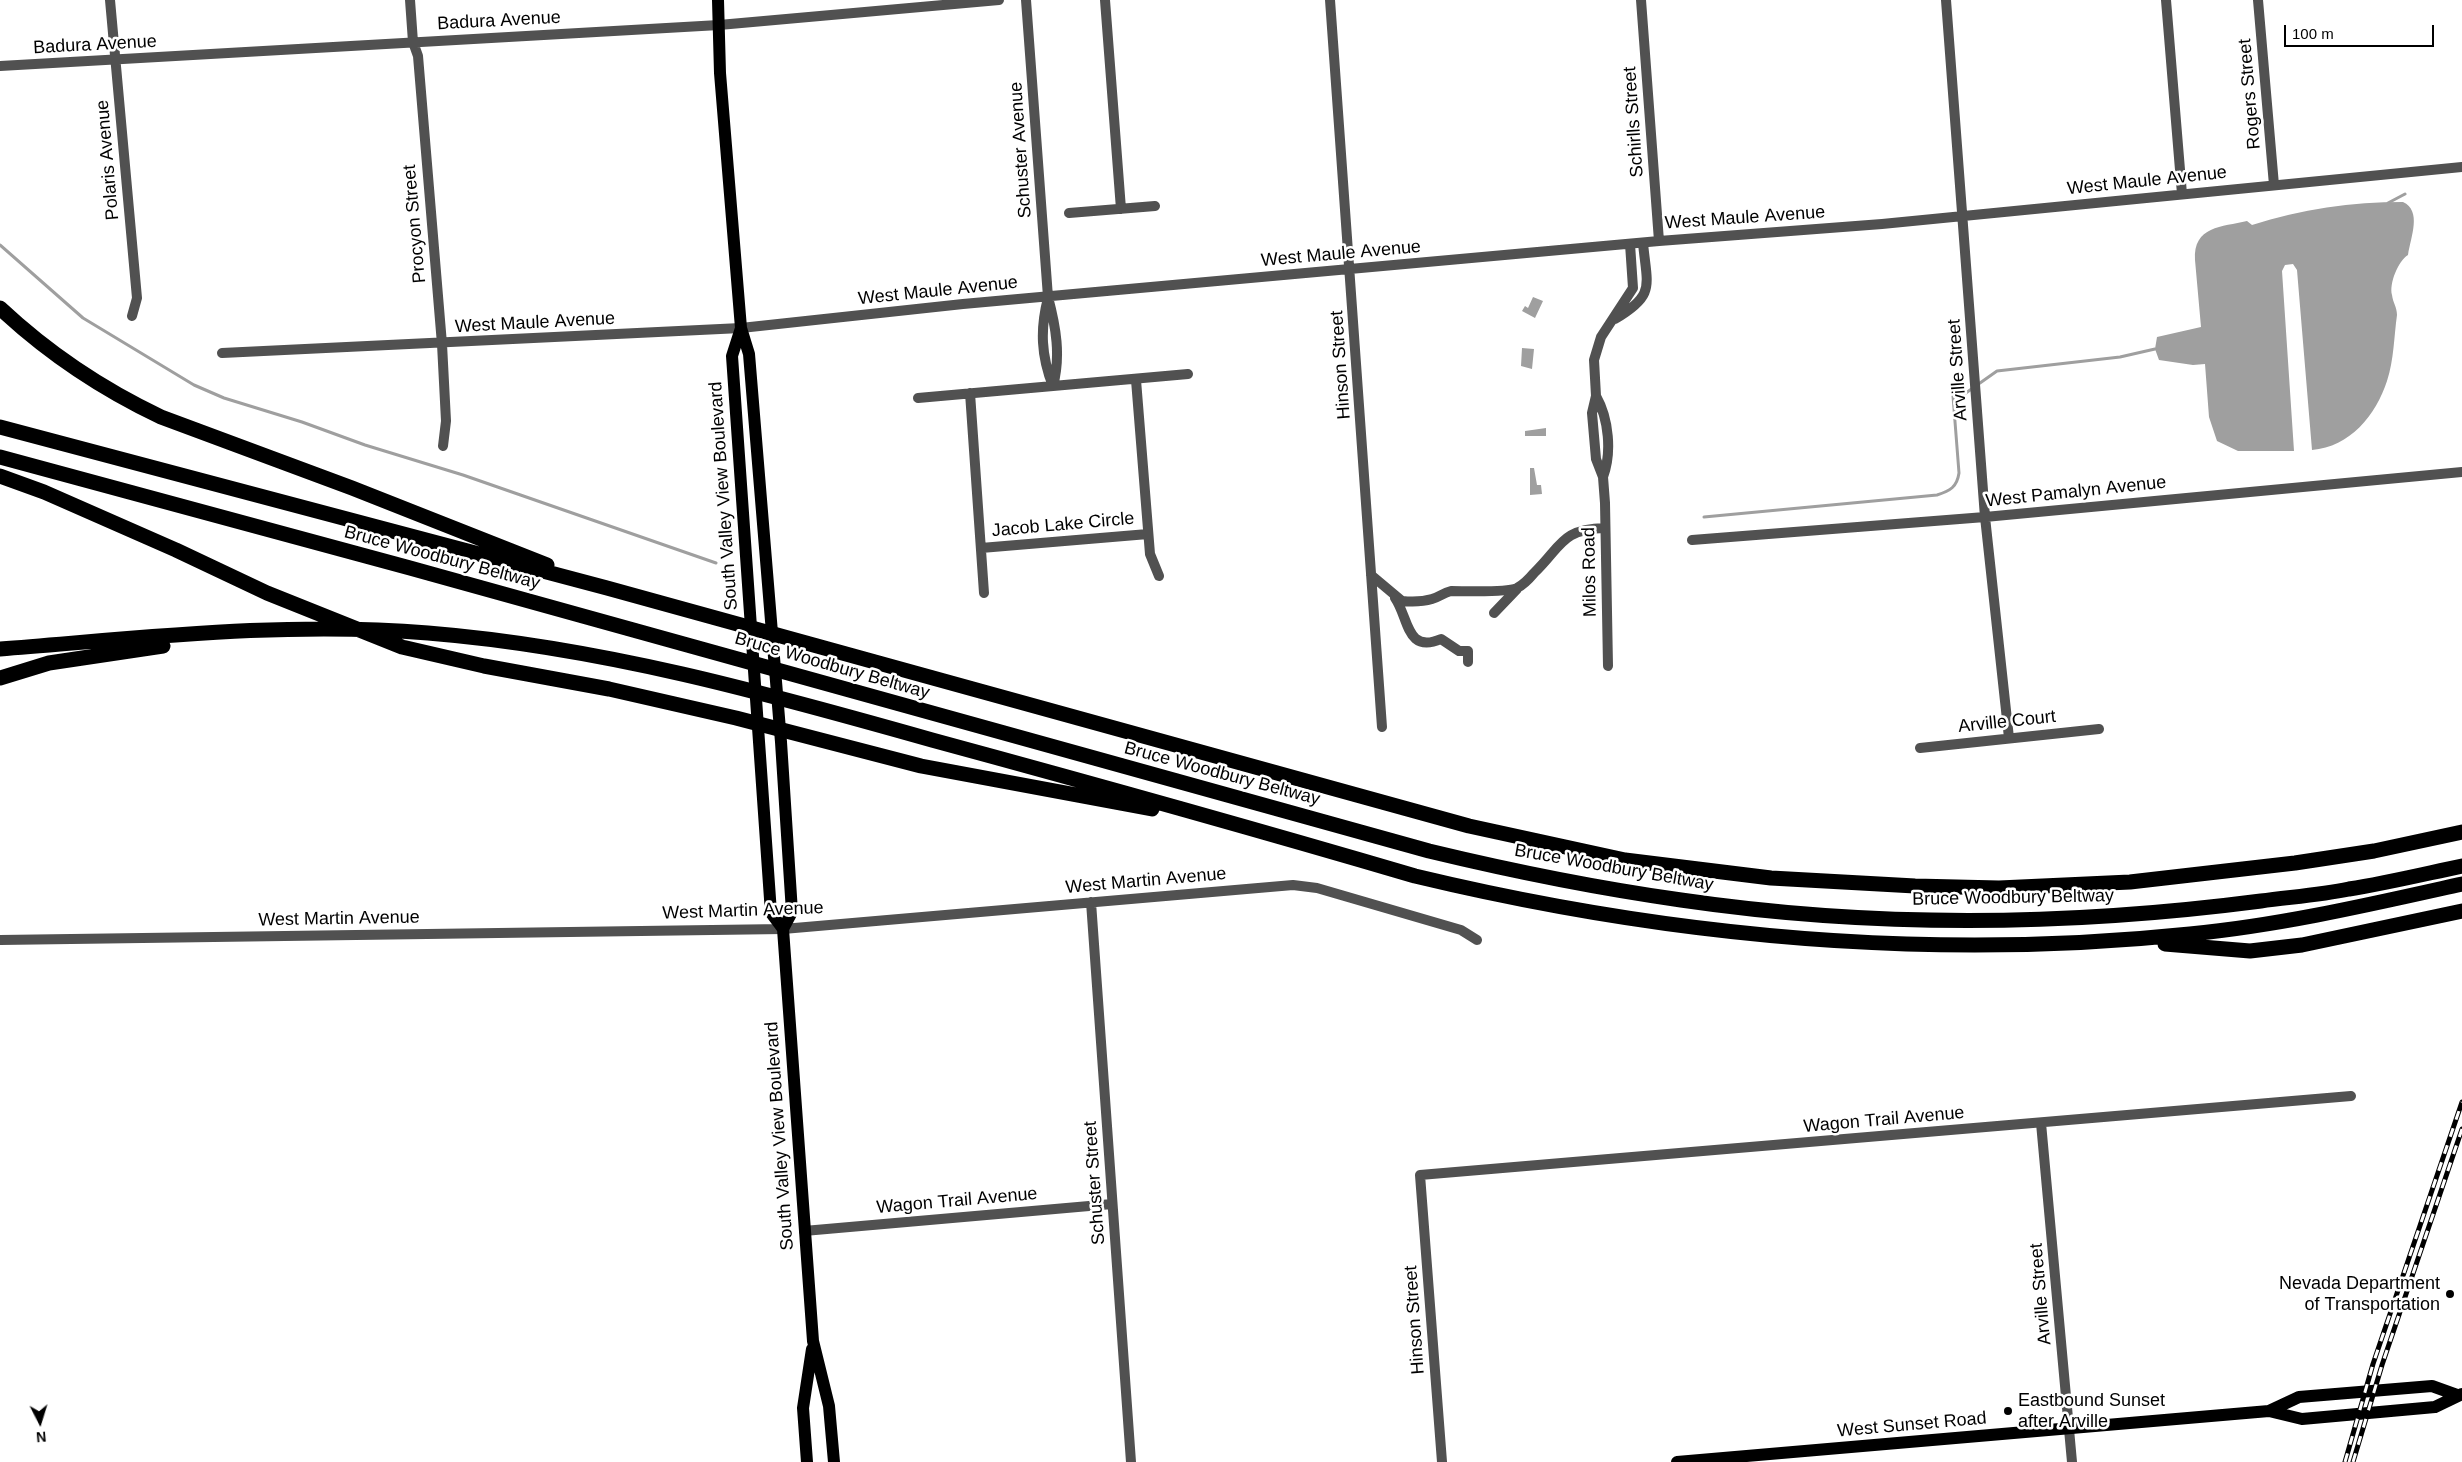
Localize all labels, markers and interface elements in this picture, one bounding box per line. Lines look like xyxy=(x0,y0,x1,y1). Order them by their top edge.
street label: Badura Avenue xyxy=(437,7,561,35)
scale bar xyxy=(2287,15,2437,47)
text: 100 m xyxy=(2292,25,2334,42)
street label: Badura Avenue xyxy=(33,31,157,59)
street label: Rogers Street xyxy=(2234,38,2266,150)
street label: Schirlls Street xyxy=(1619,66,1649,178)
street label: Schuster Avenue xyxy=(1005,81,1037,219)
street label: Polaris Avenue xyxy=(92,99,124,221)
street label: West Maule Avenue xyxy=(2066,162,2228,200)
street label: Procyon Street xyxy=(399,164,431,284)
street label: West Maule Avenue xyxy=(1664,202,1826,234)
street label: West Maule Avenue xyxy=(1260,236,1422,272)
street label: West Maule Avenue xyxy=(857,272,1019,310)
street label: West Maule Avenue xyxy=(454,308,616,338)
street label: Hinson Street xyxy=(1326,310,1356,420)
street label: Arville Street xyxy=(1944,318,1972,422)
street label: South Valley View Boulevard xyxy=(705,381,743,611)
street label: West Pamalyn Avenue xyxy=(1985,472,2167,512)
street label: Jacob Lake Circle xyxy=(991,508,1135,542)
street label: Bruce Woodbury Beltway xyxy=(342,521,542,595)
street label: Milos Road xyxy=(1578,527,1602,617)
street label: Bruce Woodbury Beltway xyxy=(732,628,932,704)
street label: Arville Court xyxy=(1957,706,2057,738)
street label: Bruce Woodbury Beltway xyxy=(1122,737,1322,811)
street label: Bruce Woodbury Beltway xyxy=(1513,840,1715,896)
street label: West Martin Avenue xyxy=(1065,863,1227,899)
street label: Bruce Woodbury Beltway xyxy=(1912,885,2114,911)
street label: West Martin Avenue xyxy=(662,897,824,925)
street label: West Martin Avenue xyxy=(258,907,420,931)
street label: South Valley View Boulevard xyxy=(761,1021,799,1251)
street label: Wagon Trail Avenue xyxy=(1803,1102,1965,1138)
street label: Schuster Street xyxy=(1080,1120,1110,1246)
street label: Wagon Trail Avenue xyxy=(876,1183,1038,1219)
street label: Arville Street xyxy=(2026,1242,2056,1346)
street label: Hinson Street xyxy=(1400,1265,1430,1375)
place label: Nevada Department of Transportation xyxy=(2279,1273,2440,1316)
marker: Nevada Department of Transportation xyxy=(2444,1288,2456,1300)
place label: Eastbound Sunset after Arville xyxy=(2018,1390,2165,1432)
north arrow xyxy=(15,1397,65,1447)
marker: Eastbound Sunset after Arville xyxy=(2002,1405,2014,1417)
street label: West Sunset Road xyxy=(1836,1408,1988,1442)
text: N xyxy=(36,1429,47,1445)

